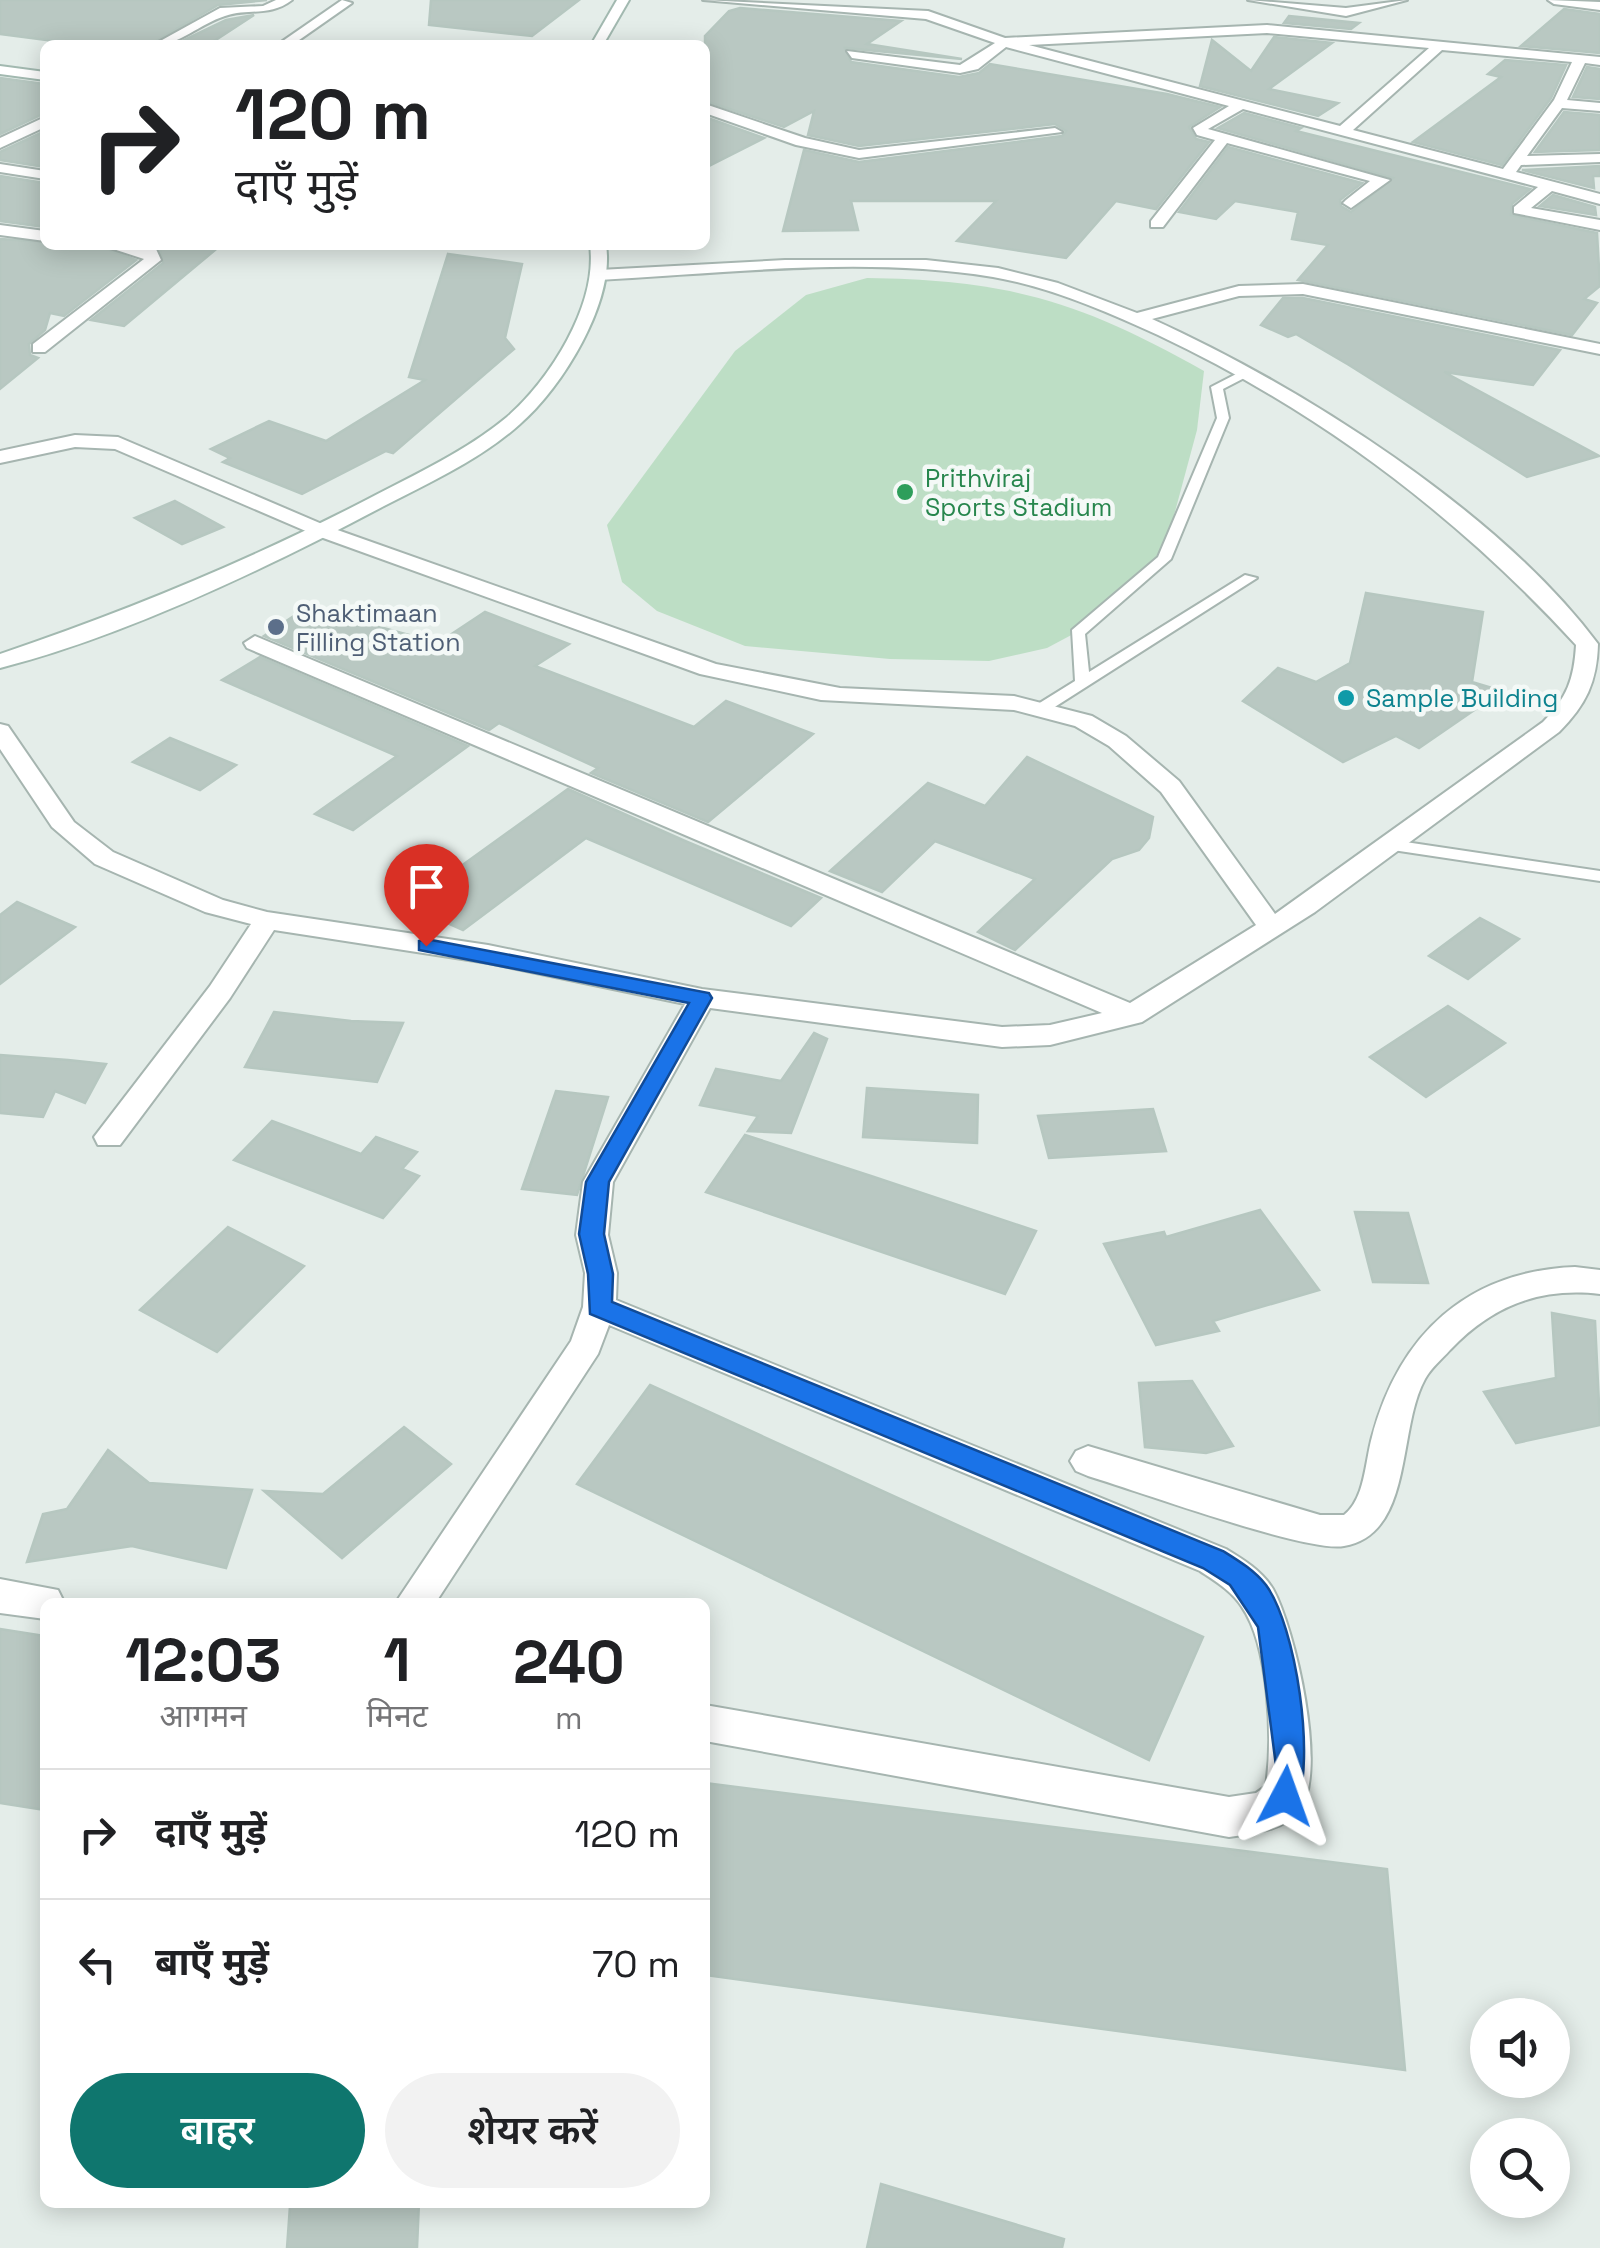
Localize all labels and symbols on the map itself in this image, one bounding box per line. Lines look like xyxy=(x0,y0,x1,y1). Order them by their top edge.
place label: Prithviraj Sports Stadium xyxy=(925,462,1112,523)
marker: Prithviraj Sports Stadium xyxy=(894,481,916,503)
place label: Shaktimaan Filling Station xyxy=(296,597,461,658)
marker: Shaktimaan Filling Station xyxy=(265,616,287,638)
place label: Sample Building xyxy=(1366,682,1558,714)
marker: Sample Building xyxy=(1335,687,1357,709)
pin xyxy=(384,844,469,947)
position arrow xyxy=(1233,1744,1337,1848)

